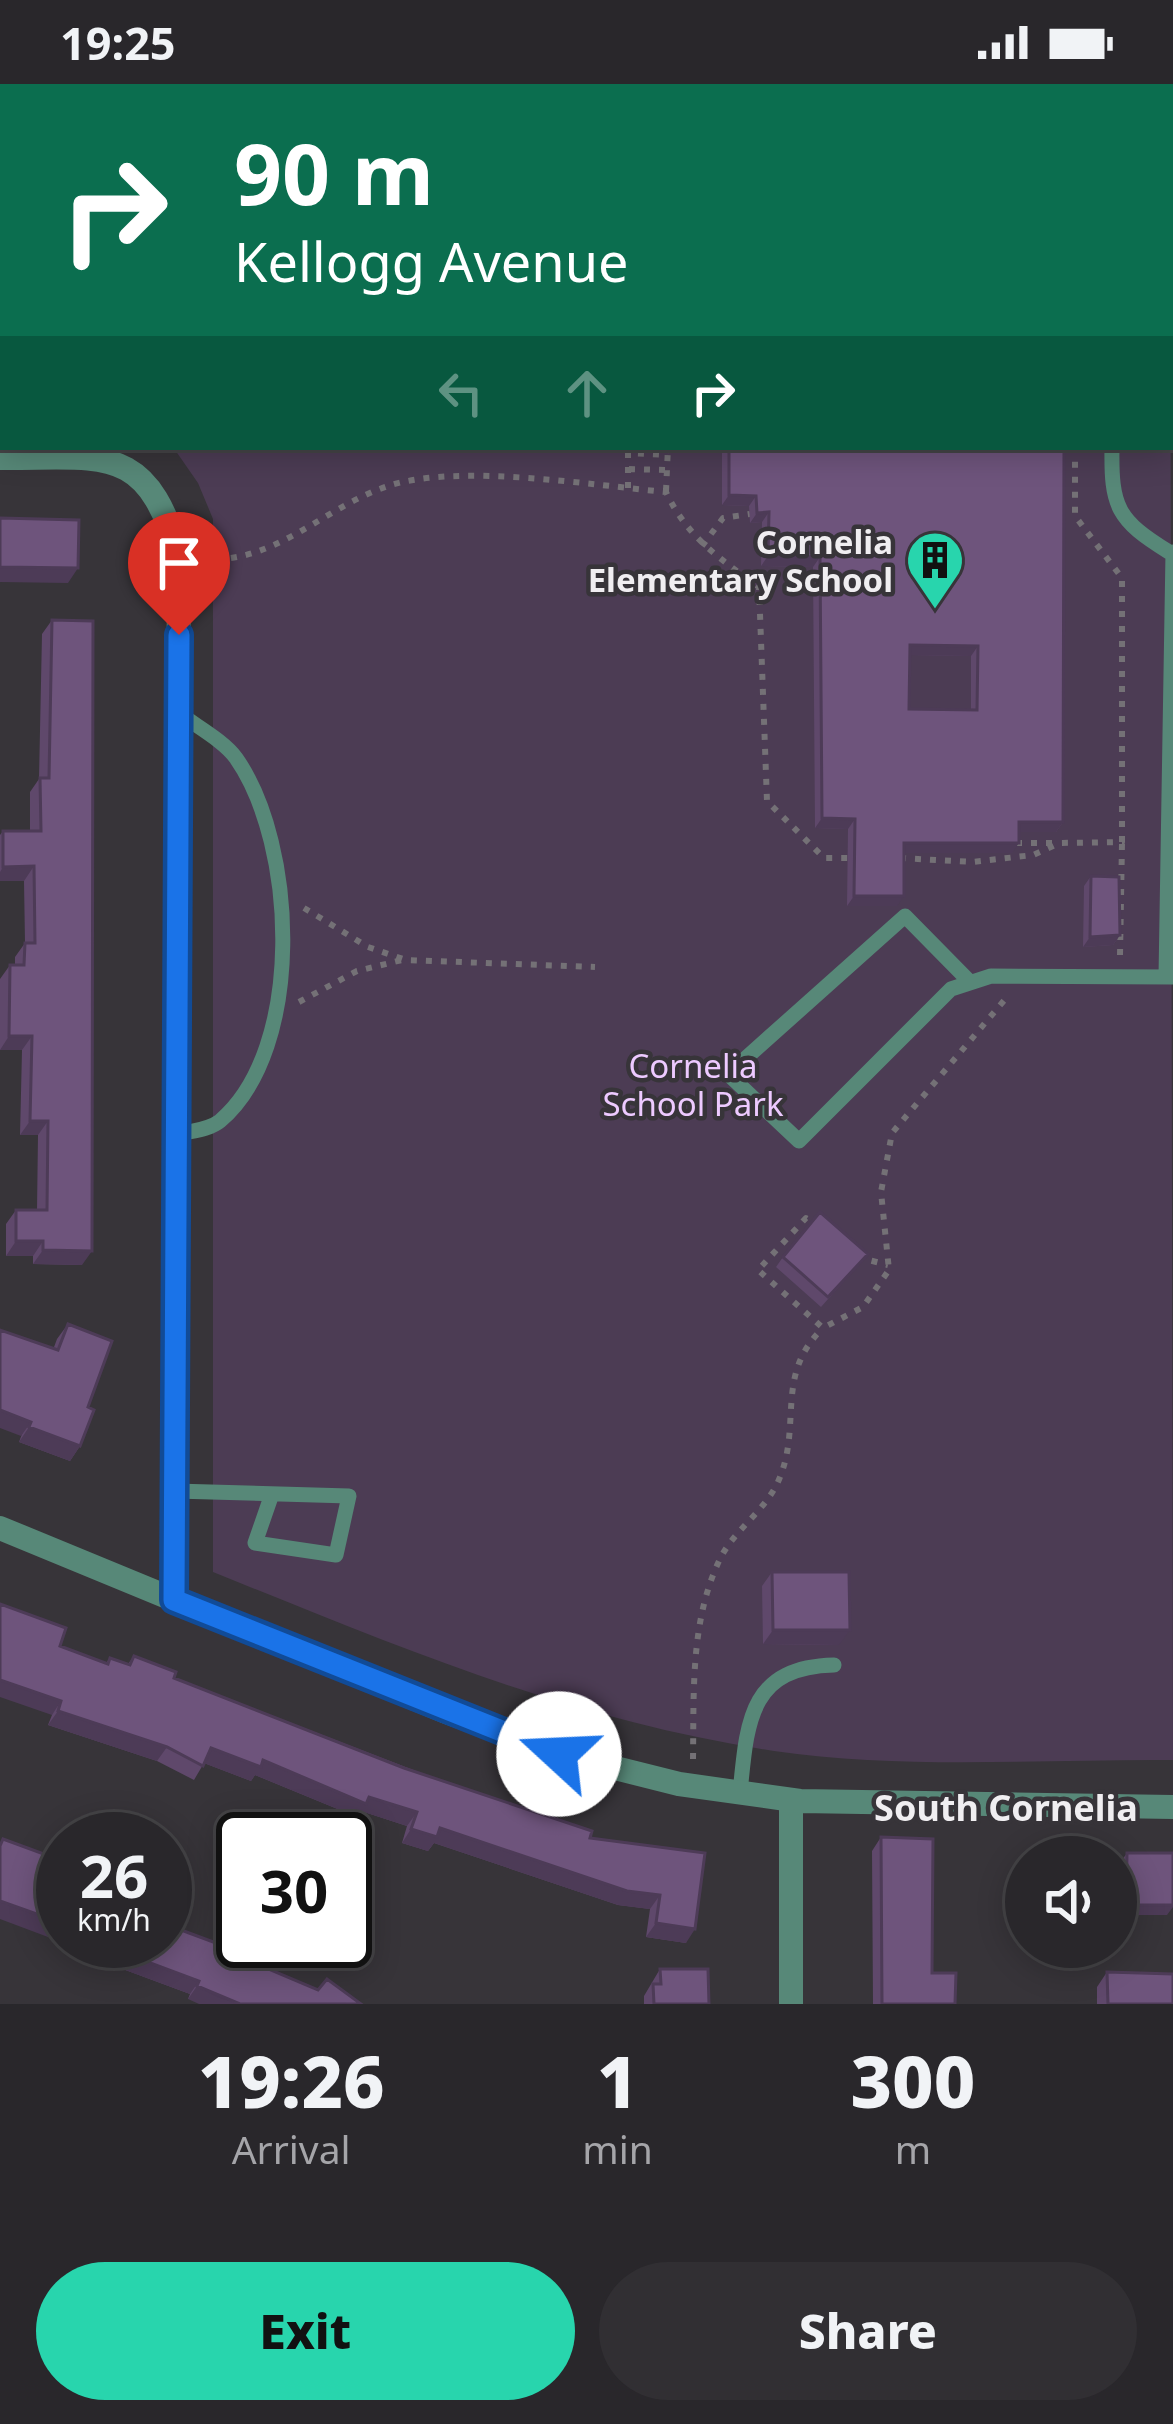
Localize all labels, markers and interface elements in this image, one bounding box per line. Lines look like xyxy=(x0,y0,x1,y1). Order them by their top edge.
text: 19:25 xyxy=(60,12,176,73)
text: 90 m xyxy=(234,115,434,230)
icon: right xyxy=(36,132,192,288)
text: Kellogg Avenue xyxy=(234,224,628,298)
icon: left xyxy=(428,360,494,426)
icon: ahead xyxy=(554,360,620,426)
icon: right xyxy=(680,360,746,426)
pin xyxy=(128,512,230,635)
place label: Cornelia Elementary School xyxy=(588,519,893,602)
building icon: Cornelia Elementary School xyxy=(904,529,966,611)
icon: arrive xyxy=(146,530,212,596)
park label: Cornelia School Park xyxy=(602,1043,784,1126)
position arrow xyxy=(496,1691,622,1817)
district label: South Cornelia xyxy=(874,1783,1138,1832)
speed limit sign: 30 xyxy=(216,1812,372,1968)
text: 26 xyxy=(80,1834,148,1916)
map controls xyxy=(1005,1836,1137,1968)
button: sound xyxy=(1005,1836,1137,1968)
text: km/h xyxy=(77,1899,151,1940)
text: 19:26 xyxy=(198,2031,385,2129)
text: 1 xyxy=(597,2031,638,2129)
text: 300 xyxy=(851,2031,975,2129)
text: Arrival xyxy=(232,2122,351,2175)
text: min xyxy=(582,2122,653,2175)
text: m xyxy=(895,2122,931,2175)
button: Exit xyxy=(36,2262,575,2400)
button: Share xyxy=(599,2262,1137,2400)

